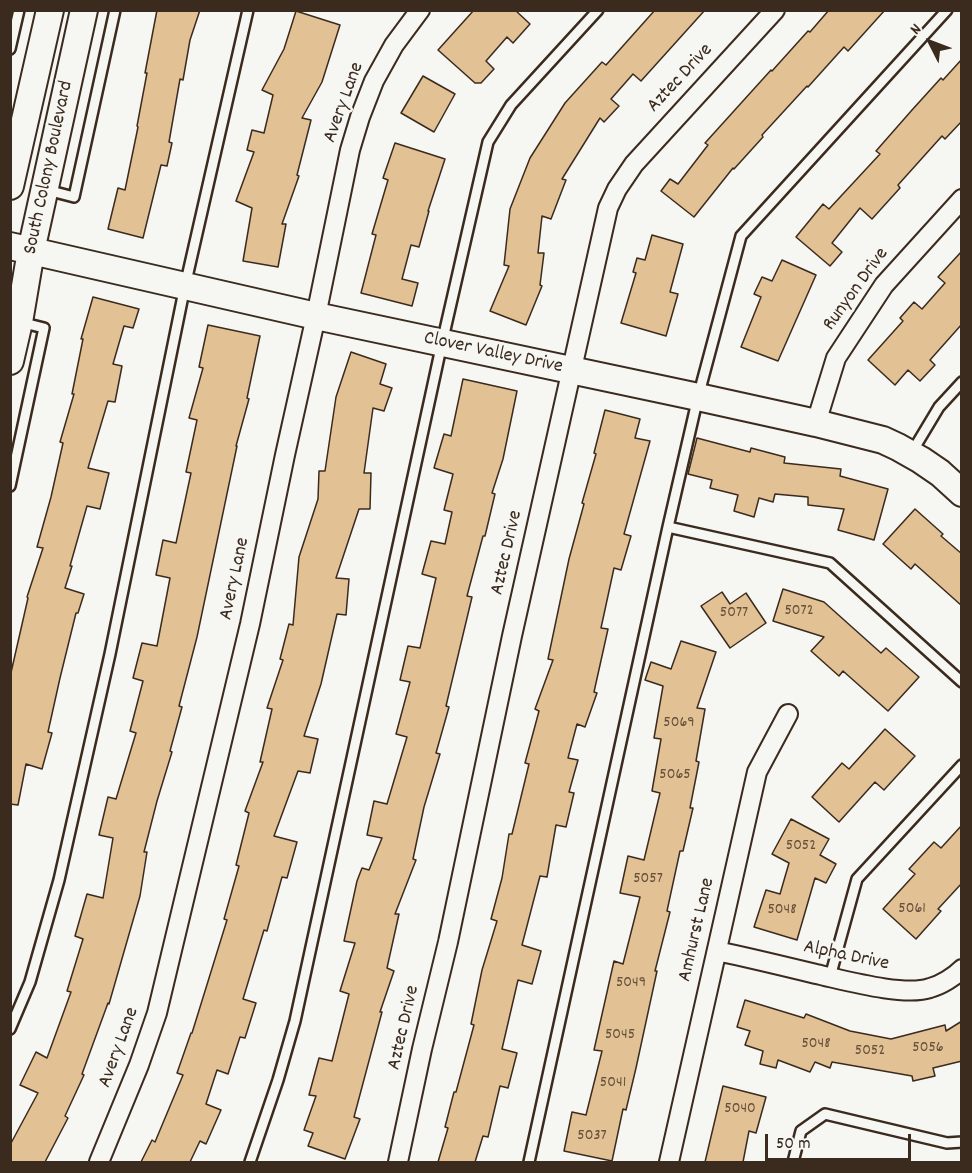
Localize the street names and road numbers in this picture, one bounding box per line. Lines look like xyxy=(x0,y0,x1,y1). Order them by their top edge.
street label: Aztec Drive xyxy=(643,39,719,119)
street label: Avery Lane xyxy=(319,60,371,146)
street label: South Colony Boulevard xyxy=(20,79,80,257)
street label: Runyon Drive xyxy=(819,244,895,336)
street label: Clover Valley Drive xyxy=(421,328,565,380)
street label: Aztec Drive xyxy=(487,508,529,598)
street label: Avery Lane xyxy=(216,536,256,622)
street label: Amhurst Lane xyxy=(674,876,722,984)
street label: Alpha Drive xyxy=(801,936,891,978)
street label: Aztec Drive xyxy=(384,983,426,1073)
street label: Avery Lane xyxy=(94,1005,146,1091)

